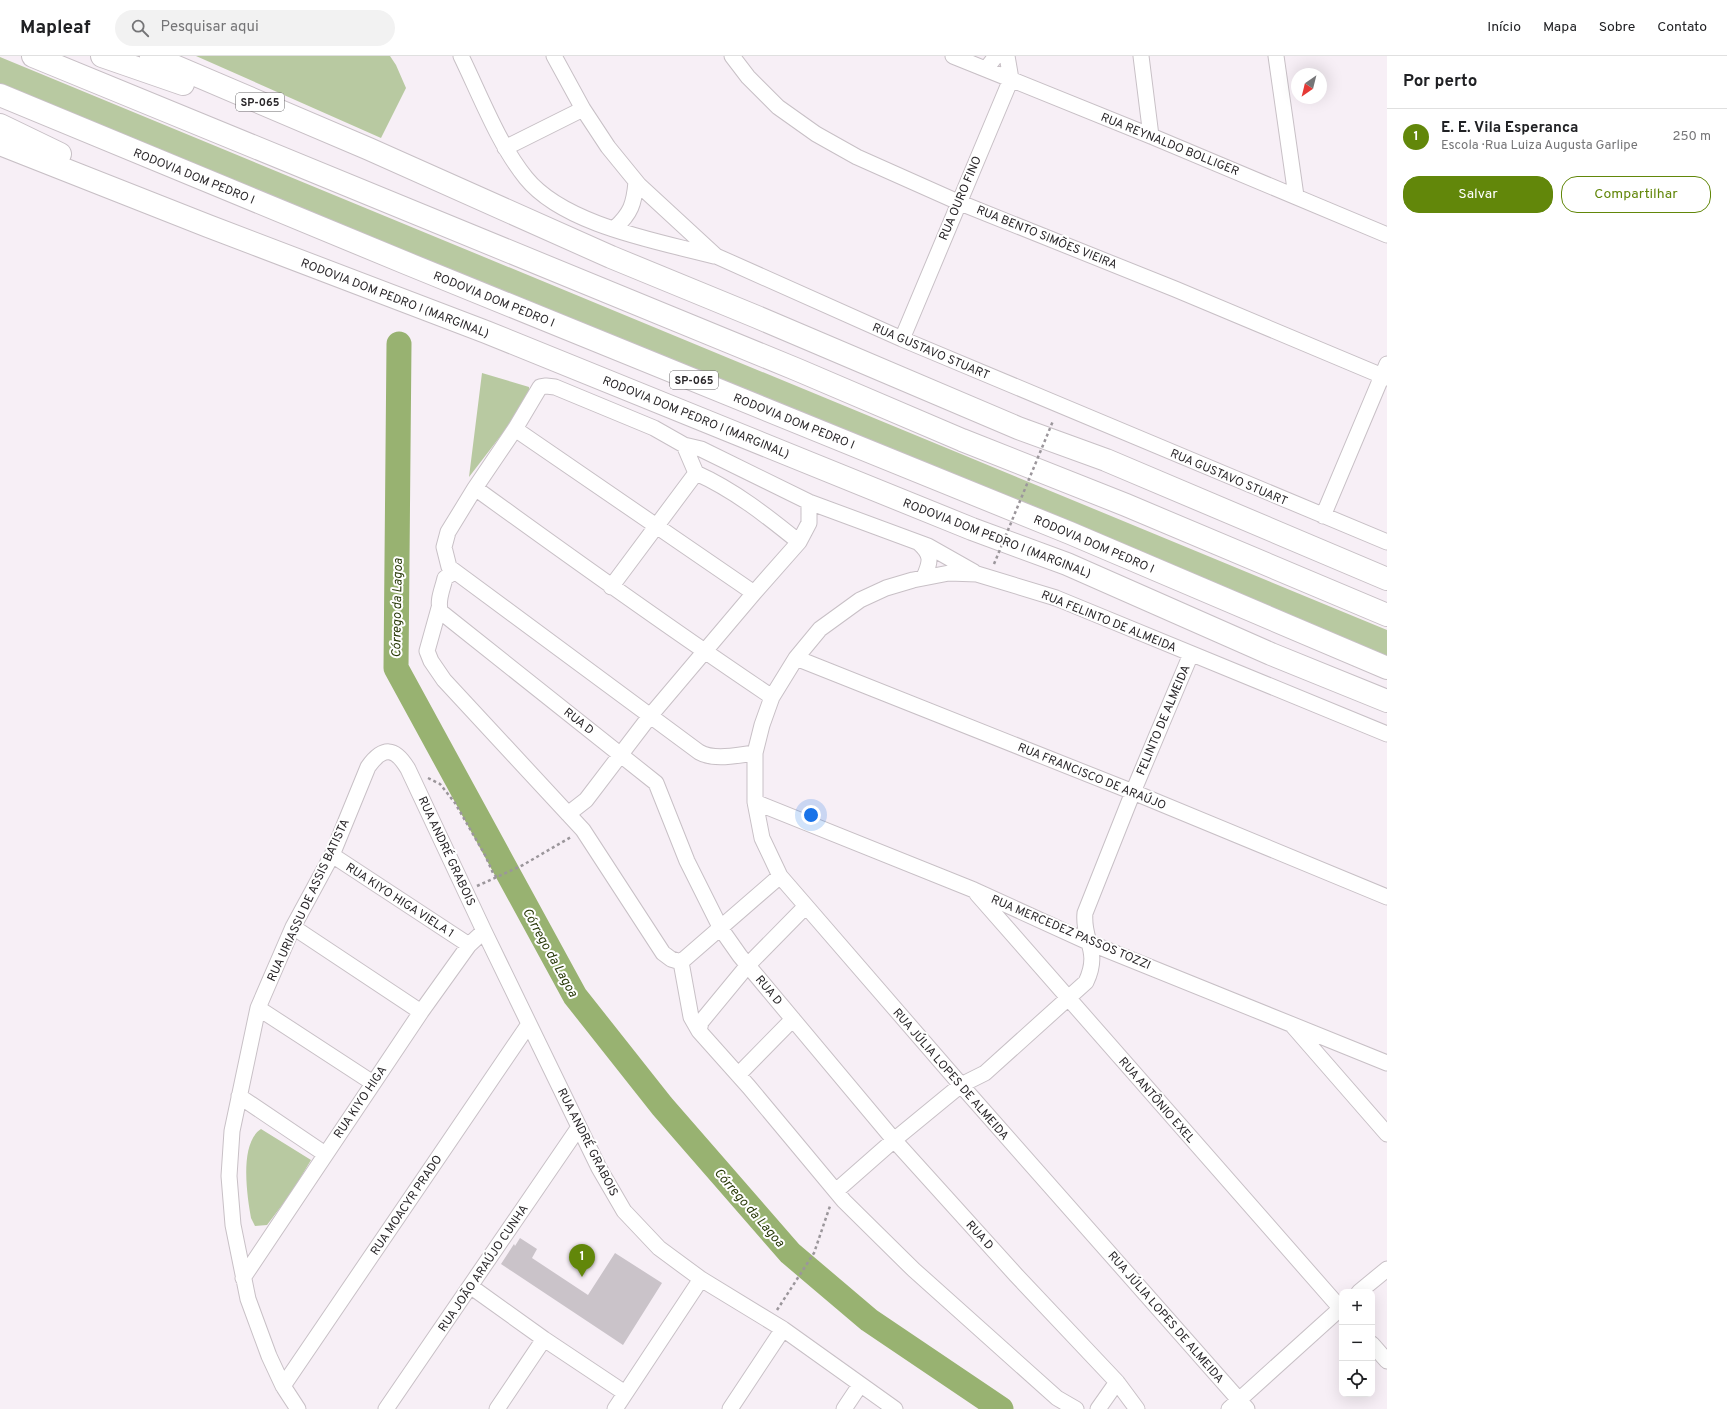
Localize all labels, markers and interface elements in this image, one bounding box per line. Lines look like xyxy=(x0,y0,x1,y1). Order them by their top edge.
search box xyxy=(115,10,395,46)
text: Mapleaf xyxy=(20,16,91,40)
icon: search xyxy=(129,17,151,39)
text: Pesquisar aqui xyxy=(161,18,259,37)
text: Início xyxy=(1487,19,1521,36)
text: Mapa xyxy=(1543,19,1577,36)
text: Sobre xyxy=(1599,19,1635,36)
text: Contato xyxy=(1657,19,1707,36)
north arrow xyxy=(1291,68,1327,104)
text: Por perto xyxy=(1403,71,1477,93)
road number: SP-065 xyxy=(236,93,284,111)
street label: RUA REYNALDO BOLLIGER xyxy=(1098,110,1241,180)
text: E. E. Vila Esperanca xyxy=(1441,119,1578,138)
text: 1 xyxy=(1413,129,1419,145)
text: 250 m xyxy=(1673,129,1711,145)
text: Escola · Rua Luiza Augusta Garlipe xyxy=(1441,138,1638,154)
street label: RODOVIA DOM PEDRO I xyxy=(131,145,257,209)
street label: RUA OURO FINO xyxy=(936,154,986,243)
button: Salvar xyxy=(1403,176,1553,213)
button: Compartilhar xyxy=(1561,176,1711,213)
street label: RUA BENTO SIMÕES VIEIRA xyxy=(974,202,1119,274)
street label: RODOVIA DOM PEDRO I (MARGINAL) xyxy=(298,256,491,342)
street label: RODOVIA DOM PEDRO I xyxy=(431,268,557,332)
street label: RUA GUSTAVO STUART xyxy=(870,320,992,384)
road number: SP-065 xyxy=(670,371,718,389)
street label: RODOVIA DOM PEDRO I (MARGINAL) xyxy=(600,373,791,463)
street label: RODOVIA DOM PEDRO I xyxy=(731,390,857,454)
street label: RUA GUSTAVO STUART xyxy=(1168,446,1290,510)
street label: RODOVIA DOM PEDRO I (MARGINAL) xyxy=(901,495,1093,581)
street label: RODOVIA DOM PEDRO I xyxy=(1031,512,1157,576)
water label: Córrego da Lagoa xyxy=(389,558,407,658)
street label: RUA FELINTO DE ALMEIDA xyxy=(1039,587,1179,656)
street label: FELINTO DE ALMEIDA xyxy=(1133,663,1194,778)
street label: RUA D xyxy=(560,705,597,739)
street label: RUA FRANCISCO DE ARAÚJO xyxy=(1015,740,1168,814)
street label: RUA ANDRÉ GRABOIS xyxy=(414,794,479,909)
your location xyxy=(801,805,821,825)
street label: RUA URIASSU DE ASSIS BATISTA xyxy=(264,817,354,984)
street label: RUA KIYO HIGA VIELA 1 xyxy=(342,860,457,942)
street label: RUA MERCEDEZ PASSOS TOZZI xyxy=(988,892,1153,974)
water label: Córrego da Lagoa xyxy=(518,906,580,1001)
street label: RUA D xyxy=(751,972,785,1009)
street label: RUA JÚLIA LOPES DE ALMEIDA xyxy=(889,1005,1012,1144)
street label: RUA ANTÔNIO EXEL xyxy=(1115,1054,1198,1147)
street label: RUA KIYO HIGA xyxy=(331,1063,391,1142)
street label: RUA ANDRÉ GRABOIS xyxy=(553,1086,621,1199)
street label: RUA MOACYR PRADO xyxy=(367,1152,446,1259)
water label: Córrego da Lagoa xyxy=(710,1166,787,1251)
street label: RUA JOÃO ARAÚJO CUNHA xyxy=(435,1202,533,1335)
street label: RUA D xyxy=(962,1218,997,1254)
pin: 1 xyxy=(569,1244,595,1277)
street label: RUA JÚLIA LOPES DE ALMEIDA xyxy=(1104,1248,1227,1387)
map controls xyxy=(1339,1289,1375,1397)
button: + xyxy=(1339,1289,1375,1325)
button: − xyxy=(1339,1325,1375,1361)
button: locate xyxy=(1339,1361,1375,1397)

